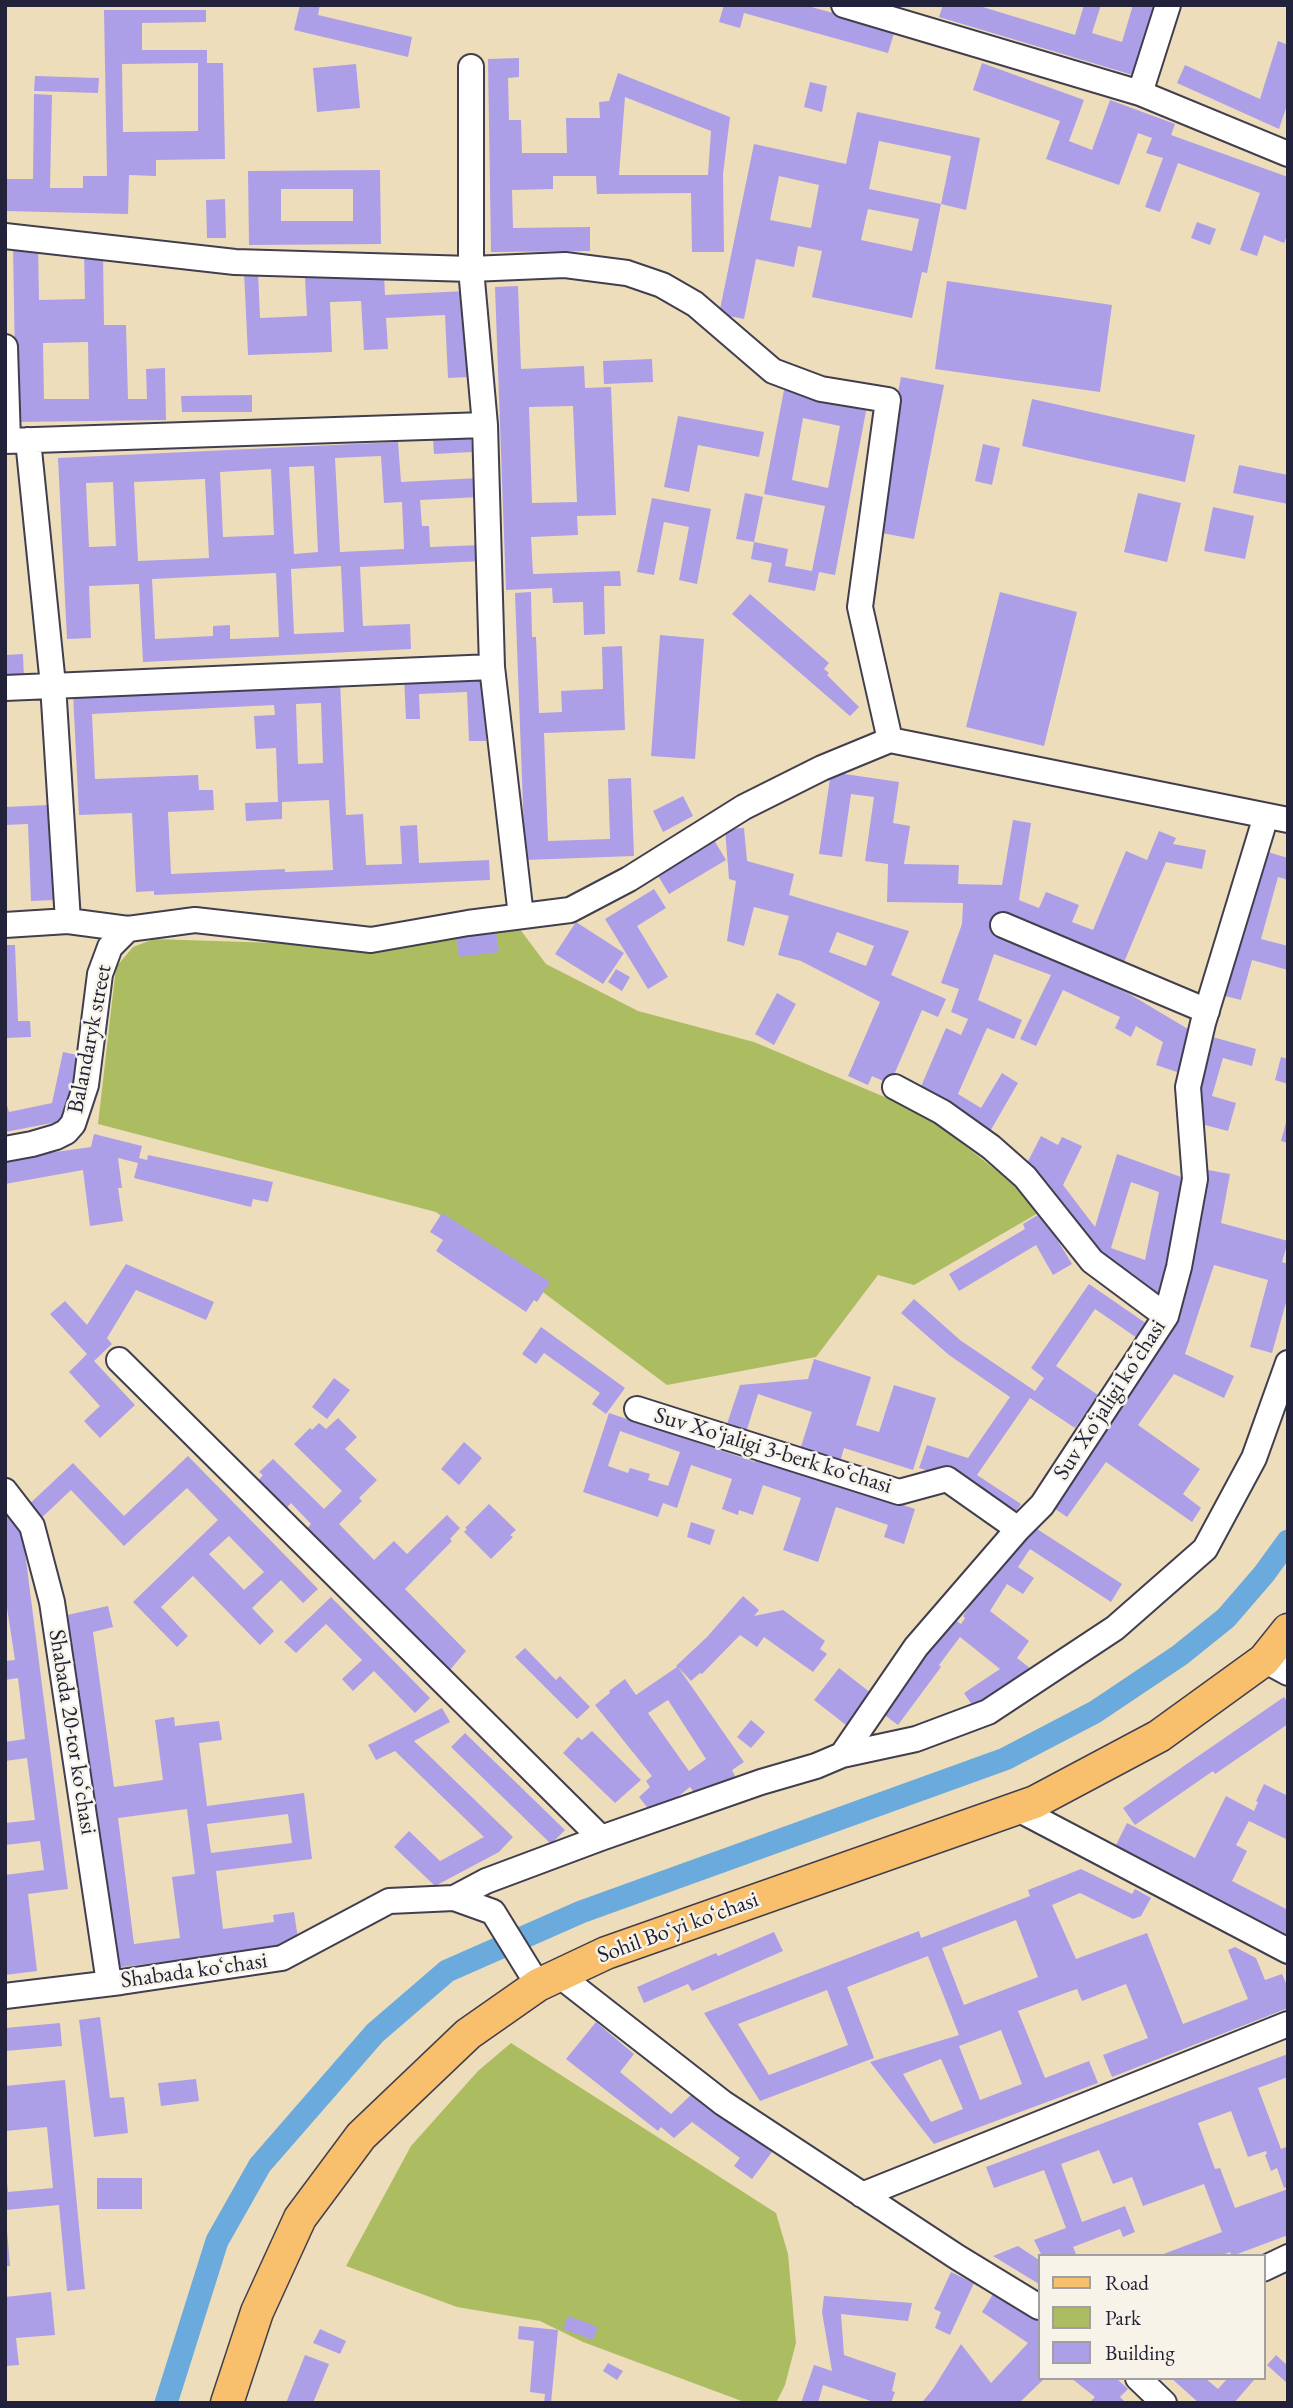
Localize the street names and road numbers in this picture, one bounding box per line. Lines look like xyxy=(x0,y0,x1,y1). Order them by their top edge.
street label: Balandaryk street xyxy=(62,962,118,1116)
street label: Suv Xoʻjaligi koʻchasi xyxy=(1048,1315,1172,1485)
street label: Suv Xoʻjaligi 3-berk koʻchasi xyxy=(651,1402,895,1500)
street label: Shabada 20-tor koʻchasi xyxy=(42,1628,102,1836)
street label: Sohil Boʻyi koʻchasi xyxy=(594,1886,762,1970)
street label: Shabada koʻchasi xyxy=(119,1947,269,1995)

